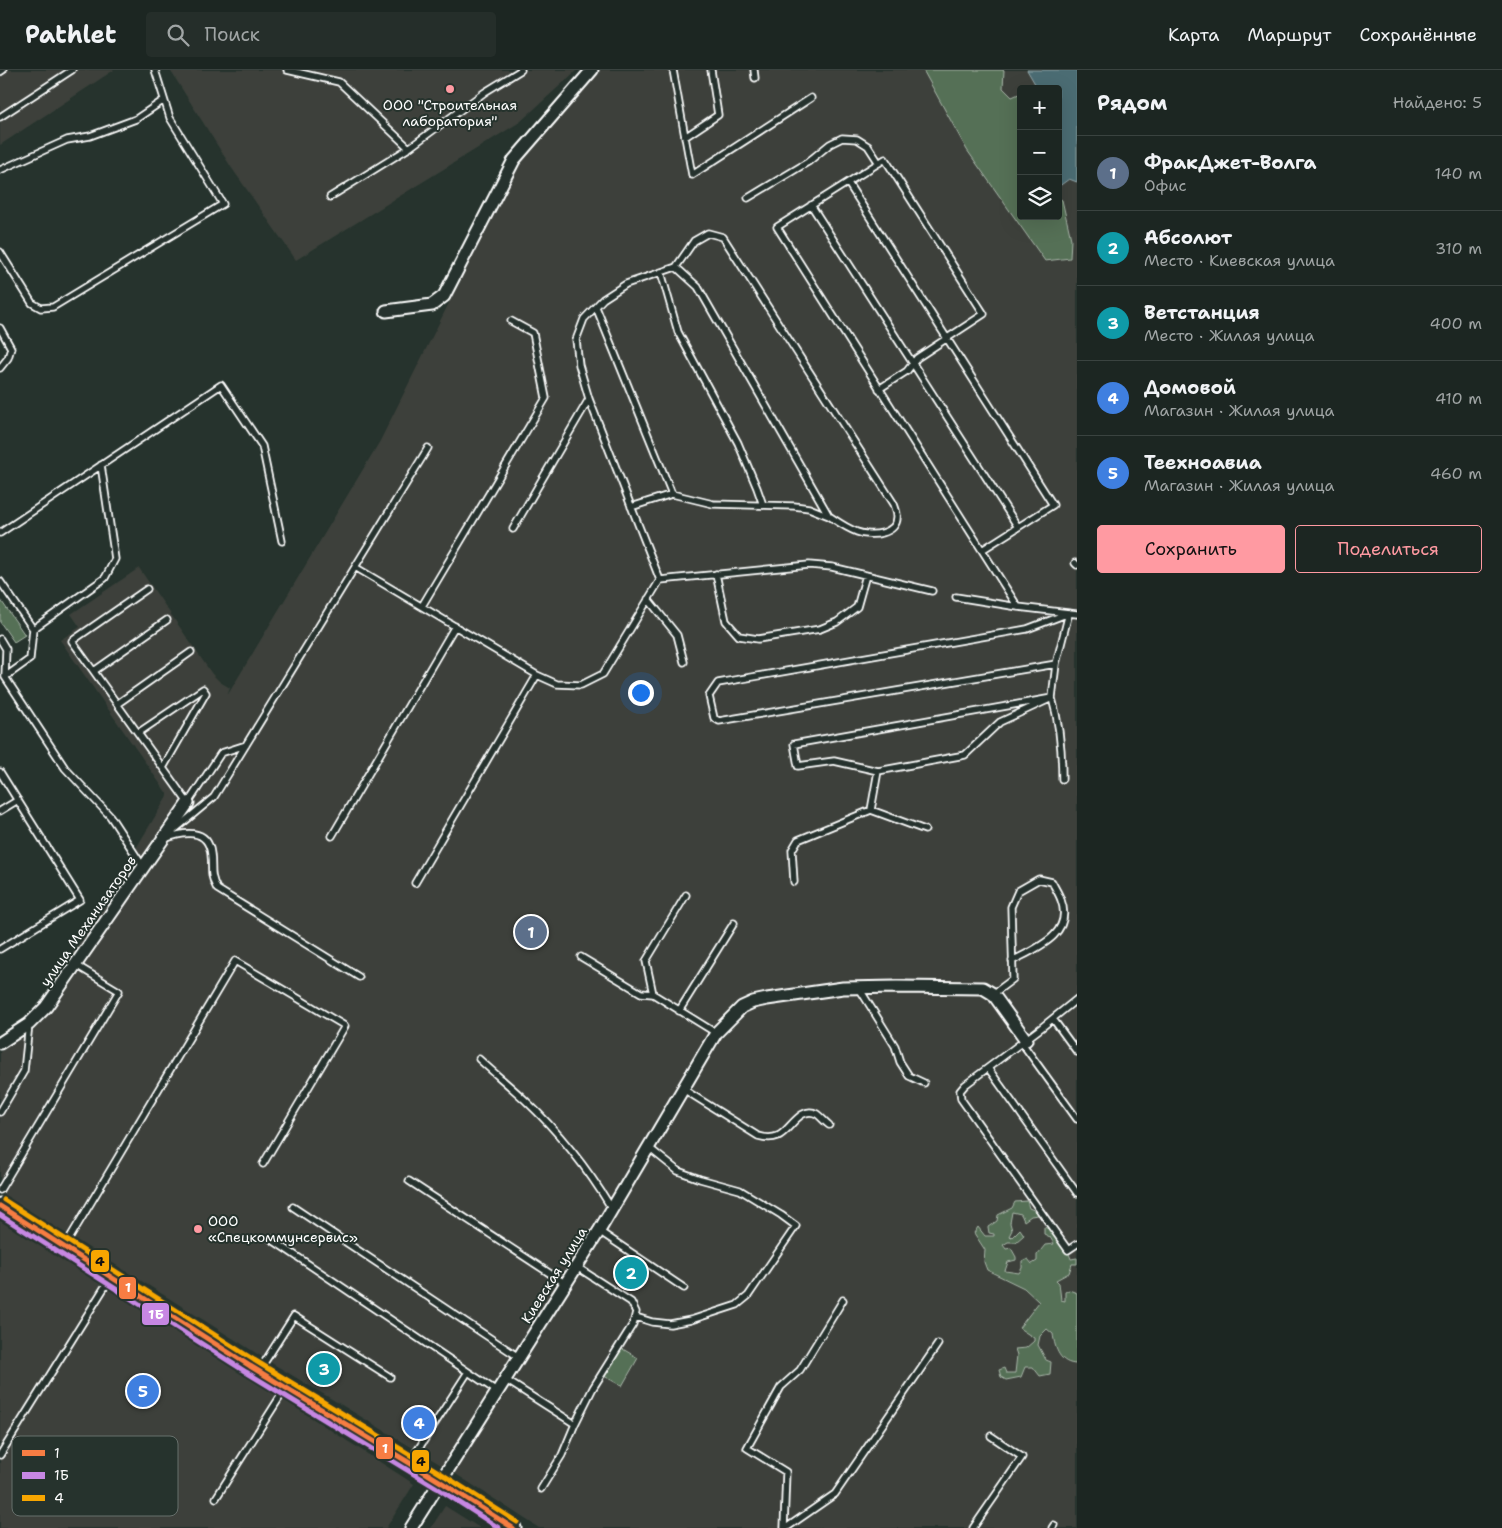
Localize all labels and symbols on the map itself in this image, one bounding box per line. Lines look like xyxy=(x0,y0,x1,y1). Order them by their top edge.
marker: ООО "Строительная лаборатория" xyxy=(444,83,456,95)
place label: ООО "Строительная лаборатория" xyxy=(383,96,517,130)
your location xyxy=(628,680,654,706)
street label: улица Механизаторов xyxy=(36,852,140,990)
pin: 1 xyxy=(515,913,547,951)
place label: ООО «Спецкоммунсервис» xyxy=(208,1212,358,1246)
marker: ООО «Спецкоммунсервис» xyxy=(192,1223,204,1235)
street label: Киевская улица xyxy=(517,1223,591,1327)
line badge: 4 xyxy=(90,1249,110,1273)
text: 4 xyxy=(95,1252,105,1270)
pin: 2 xyxy=(615,1254,647,1292)
line badge: 1 xyxy=(118,1276,137,1300)
text: 1 xyxy=(125,1278,131,1296)
line badge: 1Б xyxy=(141,1302,170,1326)
text: 1Б xyxy=(148,1305,164,1323)
pin: 3 xyxy=(308,1350,340,1388)
pin: 5 xyxy=(127,1372,159,1410)
pin: 4 xyxy=(403,1404,435,1442)
legend xyxy=(12,1436,178,1516)
line badge: 1 xyxy=(375,1436,394,1460)
text: 1 xyxy=(382,1439,388,1457)
text: 1 xyxy=(54,1444,60,1462)
line badge: 4 xyxy=(411,1449,430,1473)
text: 4 xyxy=(416,1452,426,1470)
text: 1Б xyxy=(54,1466,69,1484)
text: 4 xyxy=(54,1489,64,1507)

